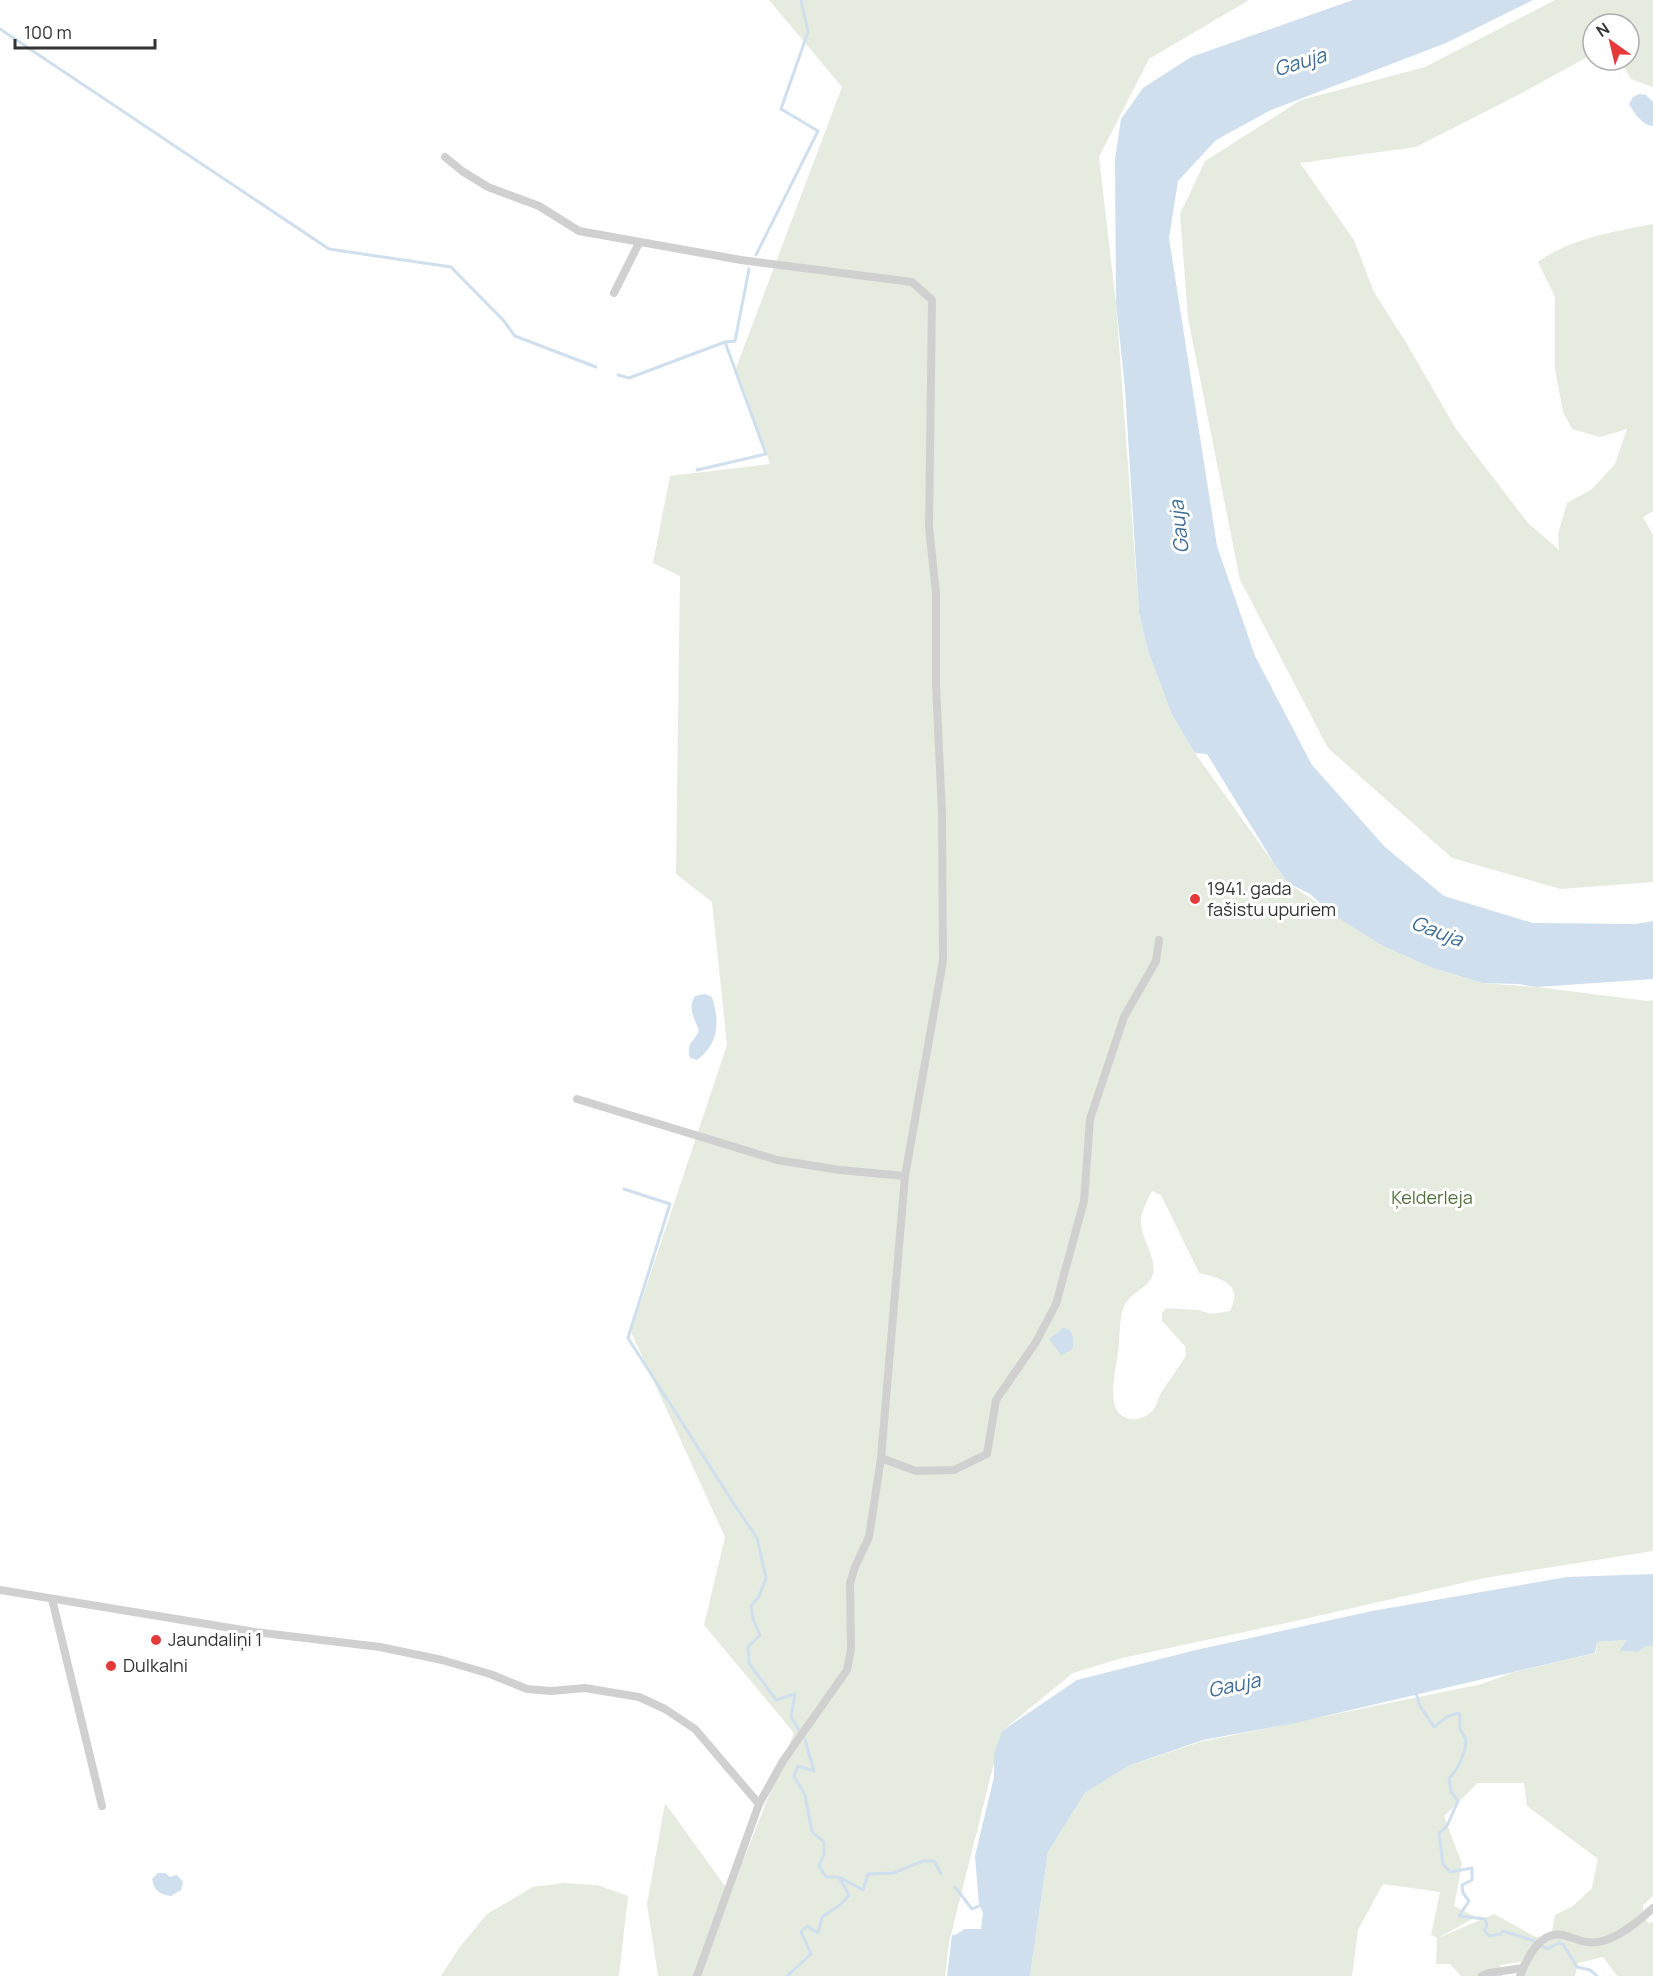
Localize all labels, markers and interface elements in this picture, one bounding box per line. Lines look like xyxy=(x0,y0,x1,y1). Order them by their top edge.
scale bar xyxy=(15,12,154,50)
north arrow xyxy=(1581,12,1641,72)
text: N xyxy=(1592,17,1614,42)
text: 100 m xyxy=(24,20,72,44)
water label: Gauja xyxy=(1270,41,1330,82)
water label: Gauja xyxy=(1162,498,1195,555)
place label: 1941. gada fašistu upuriem xyxy=(1207,876,1336,921)
marker: 1941. gada fašistu upuriem xyxy=(1188,892,1202,906)
water label: Gauja xyxy=(1407,908,1468,953)
park label: Ķelderleja xyxy=(1391,1185,1473,1209)
place label: Jaundaliņi 1 xyxy=(168,1627,262,1651)
marker: Jaundaliņi 1 xyxy=(149,1633,163,1647)
place label: Dulkalni xyxy=(123,1653,188,1677)
marker: Dulkalni xyxy=(104,1659,118,1673)
water label: Gauja xyxy=(1205,1666,1264,1703)

